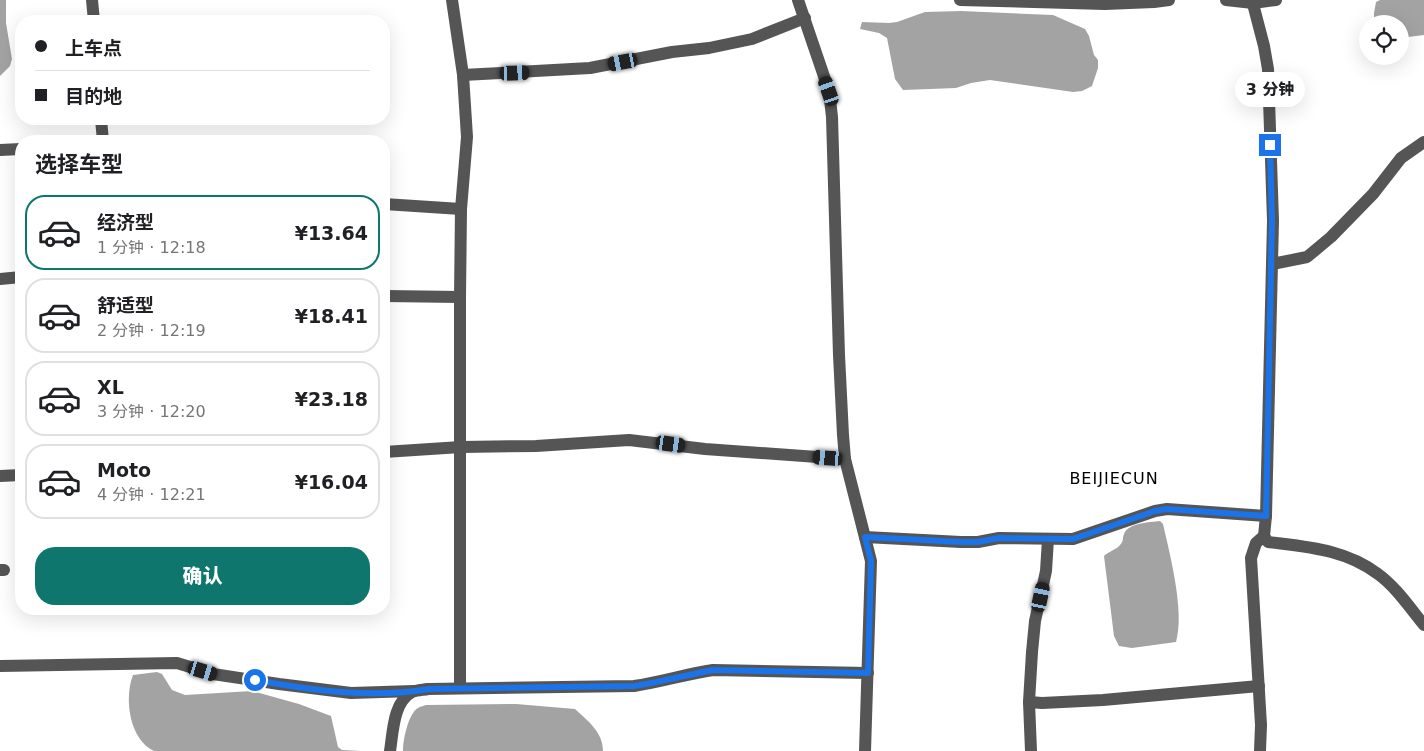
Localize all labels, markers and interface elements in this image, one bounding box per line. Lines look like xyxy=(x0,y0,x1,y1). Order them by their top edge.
map controls xyxy=(1359,15,1409,65)
button: locate xyxy=(1359,15,1409,65)
text: 上车点 xyxy=(65,37,122,59)
car xyxy=(606,52,639,72)
car xyxy=(499,65,530,81)
callout: 3 分钟 xyxy=(1235,72,1305,108)
car xyxy=(817,74,840,108)
text: 3 分钟 xyxy=(1246,80,1294,99)
text: 目的地 xyxy=(65,85,122,107)
route end xyxy=(1259,134,1281,156)
text: 选择车型 xyxy=(35,152,123,177)
icon: car xyxy=(37,210,82,255)
text: 经济型 xyxy=(97,211,154,233)
text: ¥13.64 xyxy=(295,222,368,244)
text: 1 分钟 · 12:18 xyxy=(97,238,206,257)
icon: car xyxy=(37,293,82,338)
text: 舒适型 xyxy=(97,294,154,316)
text: ¥18.41 xyxy=(295,305,368,327)
text: 2 分钟 · 12:19 xyxy=(97,321,206,340)
icon: car xyxy=(37,376,82,421)
text: XL xyxy=(97,376,124,398)
text: ¥23.18 xyxy=(295,388,368,410)
text: 3 分钟 · 12:20 xyxy=(97,402,206,421)
car xyxy=(655,434,686,454)
car xyxy=(812,449,843,467)
icon: car xyxy=(37,459,82,504)
text: Moto xyxy=(97,459,151,481)
district label: BEIJIECUN xyxy=(1069,469,1159,488)
text: ¥16.04 xyxy=(295,471,368,493)
text: 4 分钟 · 12:21 xyxy=(97,485,206,504)
button: 确认 xyxy=(35,547,370,605)
car xyxy=(1030,581,1051,613)
car xyxy=(186,659,219,683)
route start xyxy=(244,669,266,691)

